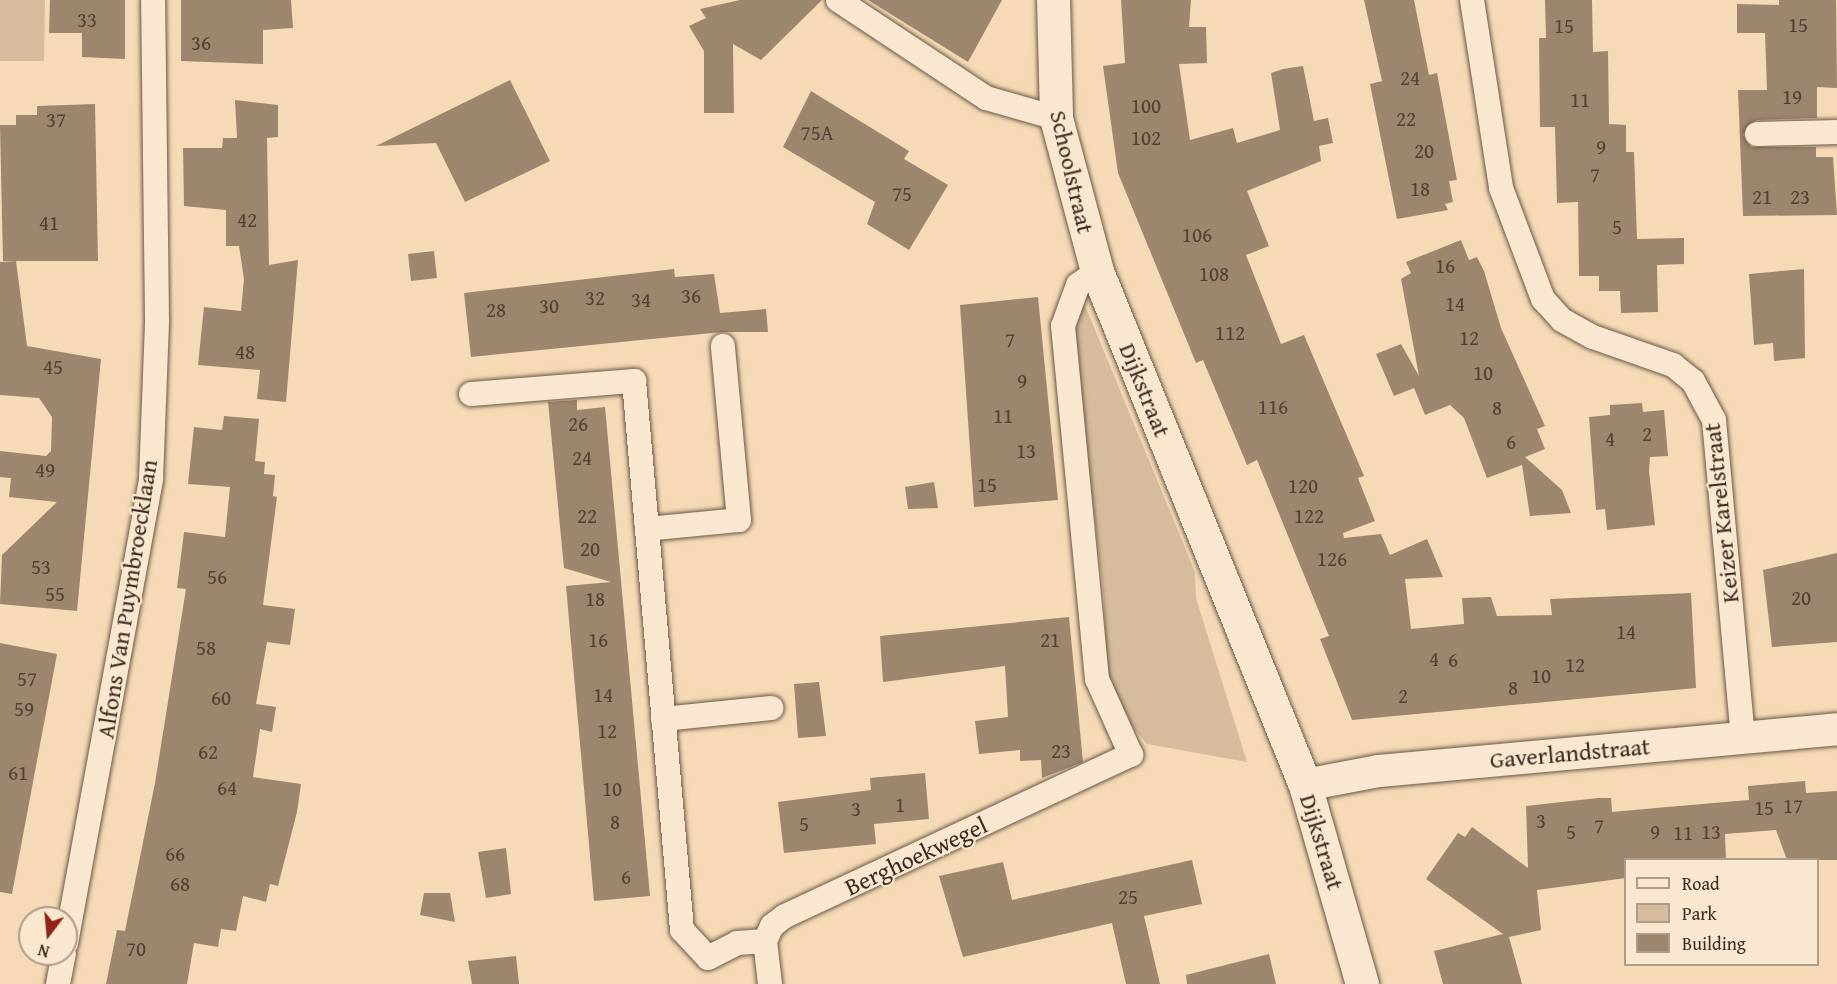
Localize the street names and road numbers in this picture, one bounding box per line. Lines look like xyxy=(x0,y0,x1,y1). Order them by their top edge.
street label: Schoolstraat xyxy=(1044,108,1100,236)
street label: Dijkstraat xyxy=(1113,339,1177,441)
street label: Keizer Karelstraat xyxy=(1697,421,1745,605)
street label: Alfons Van Puymbroecklaan xyxy=(91,457,163,741)
street label: Gaverlandstraat xyxy=(1489,732,1651,774)
street label: Dijkstraat xyxy=(1294,791,1350,893)
street label: Berghoekwegel xyxy=(840,810,992,902)

